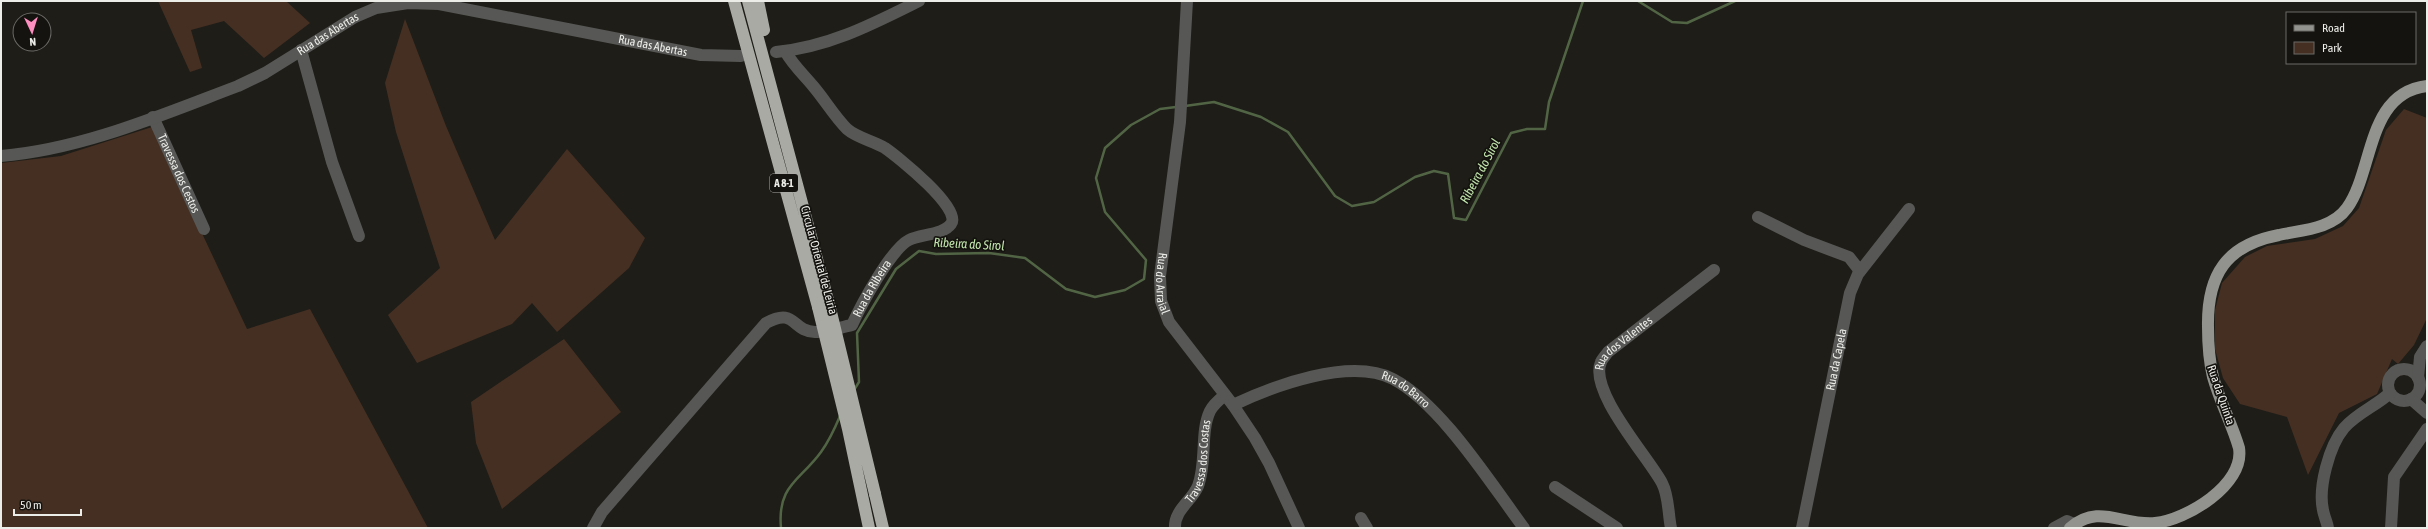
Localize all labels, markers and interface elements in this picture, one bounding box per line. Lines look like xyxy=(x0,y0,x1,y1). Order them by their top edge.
street label: Rua das Abertas xyxy=(294,9,361,58)
north arrow xyxy=(12,12,52,52)
legend xyxy=(2286,12,2416,64)
text: Road xyxy=(2322,21,2345,35)
street label: Rua das Abertas xyxy=(617,32,689,59)
text: N xyxy=(29,36,36,48)
text: Park xyxy=(2322,41,2343,55)
street label: Travessa dos Cestos xyxy=(155,132,203,215)
water label: Ribeira do Sirol xyxy=(1457,136,1503,206)
road number: A 8-1 xyxy=(770,174,798,192)
street label: Circular Oriental de Leiria xyxy=(798,204,840,316)
water label: Ribeira do Sirol xyxy=(933,235,1005,253)
street label: Rua do Arraial xyxy=(1153,252,1173,317)
street label: Rua da Ribeira xyxy=(850,257,894,319)
street label: Rua dos Valentes xyxy=(1592,313,1655,371)
street label: Rua da Capela xyxy=(1823,327,1850,392)
street label: Rua da Quinta xyxy=(2204,363,2238,427)
street label: Rua do Barro xyxy=(1380,368,1433,411)
street label: Travessa dos Costas xyxy=(1182,418,1214,506)
scale bar xyxy=(14,491,81,517)
text: 50 m xyxy=(20,498,42,512)

